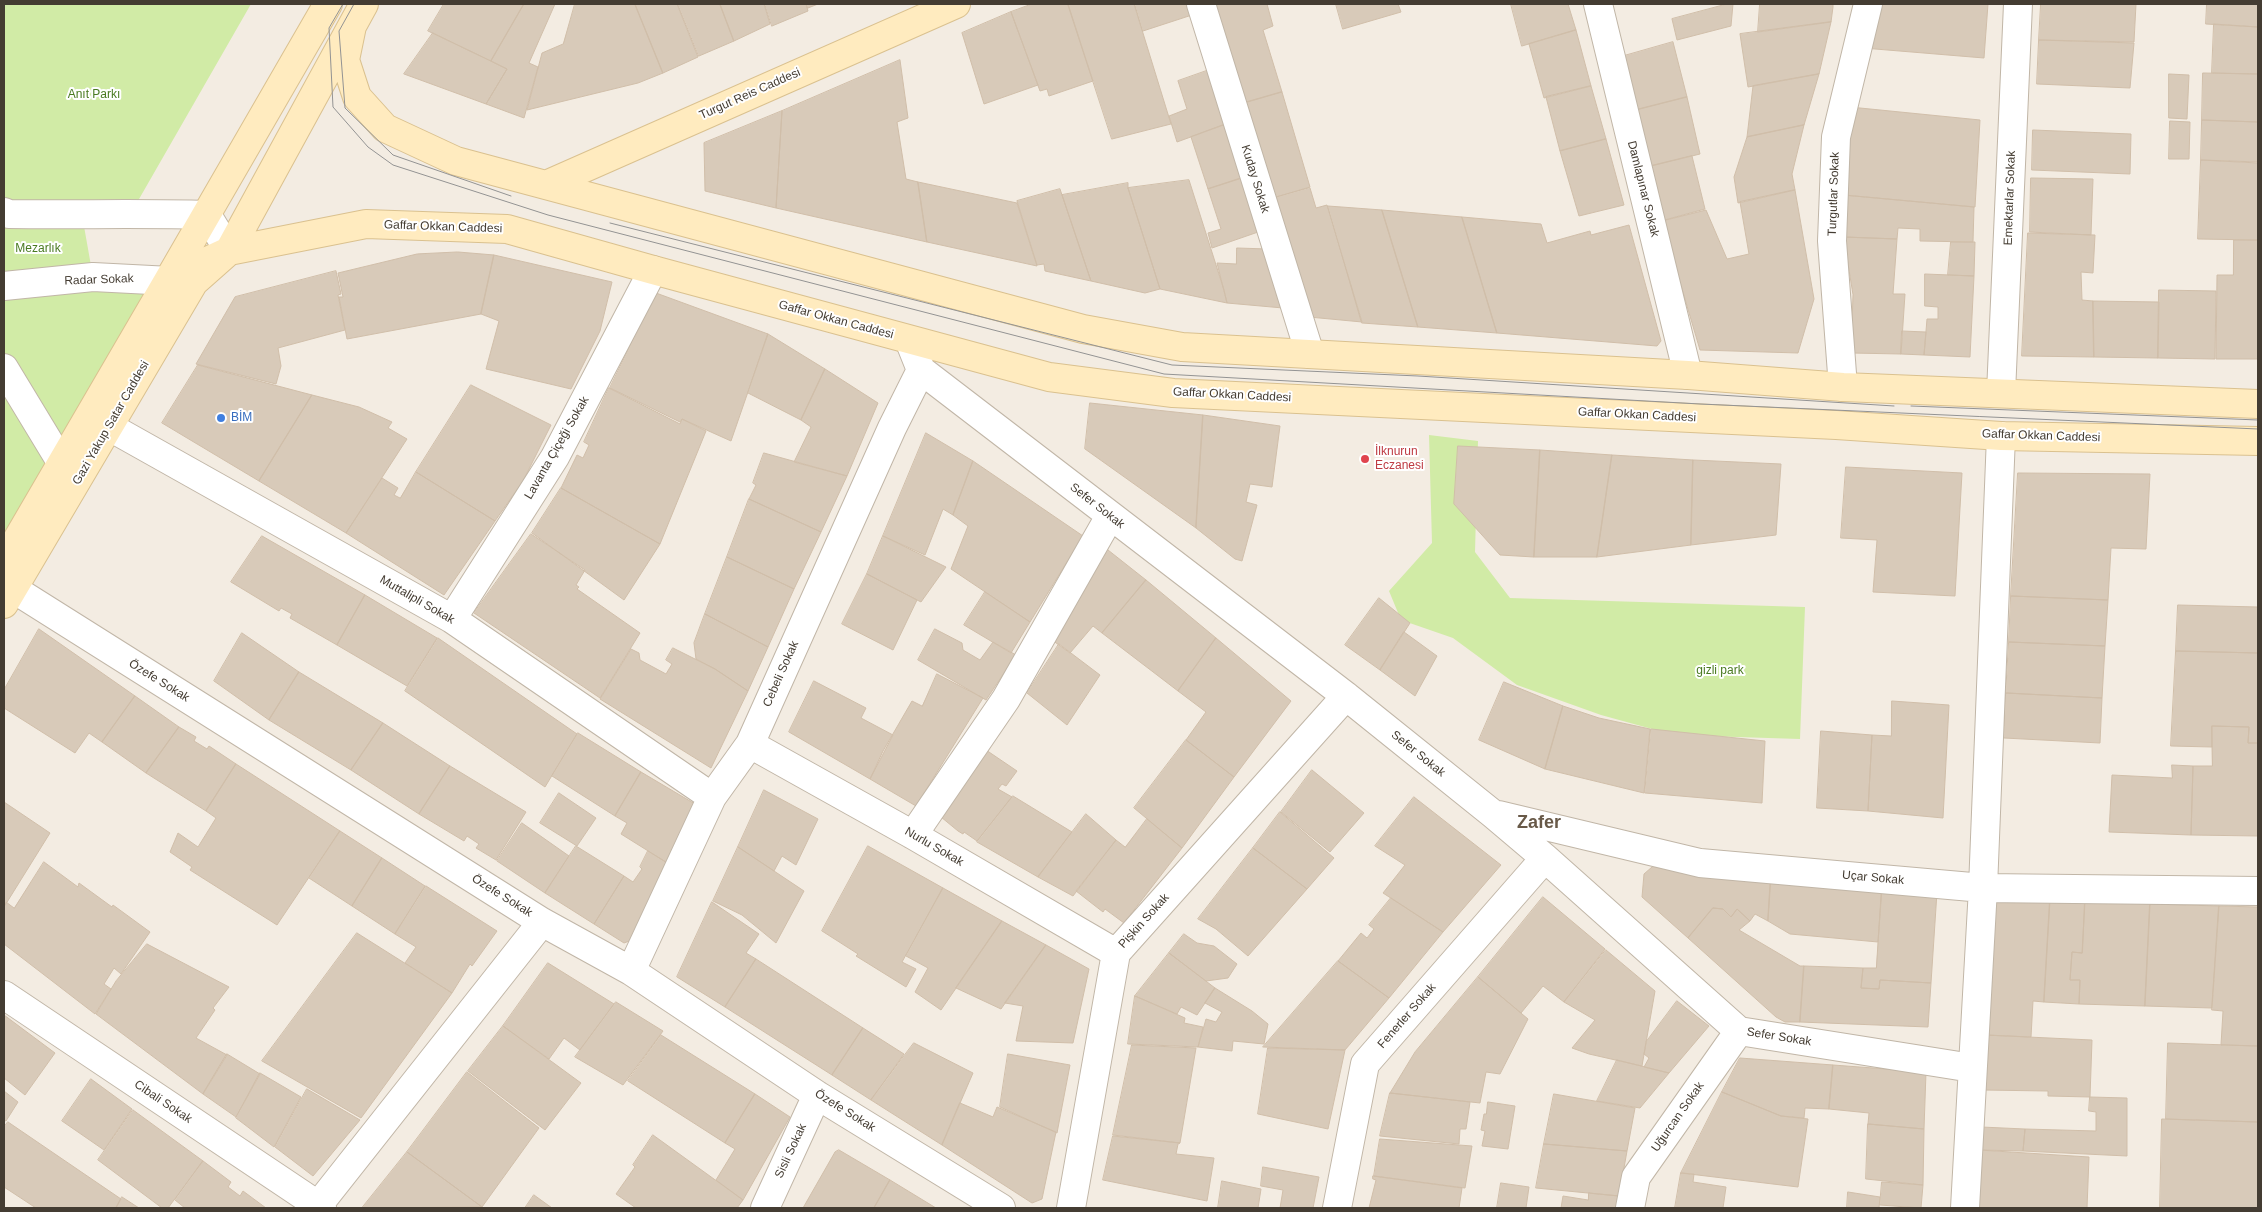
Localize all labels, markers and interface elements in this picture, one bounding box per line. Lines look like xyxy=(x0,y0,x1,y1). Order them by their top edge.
street label: Turgut Reis Caddesi xyxy=(697,65,803,123)
park label: Anıt Parkı xyxy=(68,88,120,102)
street label: Damlapınar Sokak xyxy=(1624,139,1662,239)
street label: Kuday Sokak xyxy=(1238,143,1272,215)
street label: Emektarlar Sokak xyxy=(2001,150,2019,246)
street label: Turgutlar Sokak xyxy=(1825,152,1843,236)
street label: Gaffar Okkan Caddesi xyxy=(384,218,502,236)
park label: Mezarlık xyxy=(15,242,61,256)
street label: Radar Sokak xyxy=(64,272,134,288)
street label: Gaffar Okkan Caddesi xyxy=(777,298,895,342)
street label: Gazi Yakup Satar Caddesi xyxy=(70,359,152,487)
street label: Gaffar Okkan Caddesi xyxy=(1172,385,1292,405)
street label: Lavanta Çiçeği Sokak xyxy=(522,394,592,502)
street label: Gaffar Okkan Caddesi xyxy=(1577,405,1697,425)
place label: BİM xyxy=(231,411,252,425)
marker: BİM xyxy=(215,412,227,424)
street label: Gaffar Okkan Caddesi xyxy=(1982,427,2100,445)
place label: İlknurun Eczanesi xyxy=(1375,445,1424,473)
marker: İlknurun Eczanesi xyxy=(1359,453,1371,465)
street label: Sefer Sokak xyxy=(1067,480,1127,532)
street label: Muttalipli Sokak xyxy=(377,573,457,627)
street label: Cebeli Sokak xyxy=(760,639,802,709)
street label: Özefe Sokak xyxy=(126,657,192,705)
park label: gizli park xyxy=(1696,664,1744,678)
street label: Sefer Sokak xyxy=(1388,728,1448,780)
district label: Zafer xyxy=(1517,812,1561,834)
street label: Nurlu Sokak xyxy=(902,824,966,870)
street label: Uçar Sokak xyxy=(1841,868,1905,888)
street label: Özefe Sokak xyxy=(469,872,535,920)
street label: Pişkin Sokak xyxy=(1116,891,1172,951)
street label: Fenerler Sokak xyxy=(1375,981,1439,1051)
street label: Sefer Sokak xyxy=(1746,1025,1812,1049)
street label: Cibali Sokak xyxy=(131,1077,195,1127)
street label: Uğurcan Sokak xyxy=(1649,1079,1707,1155)
street label: Özefe Sokak xyxy=(812,1087,878,1135)
street label: Sisli Sokak xyxy=(772,1121,810,1181)

